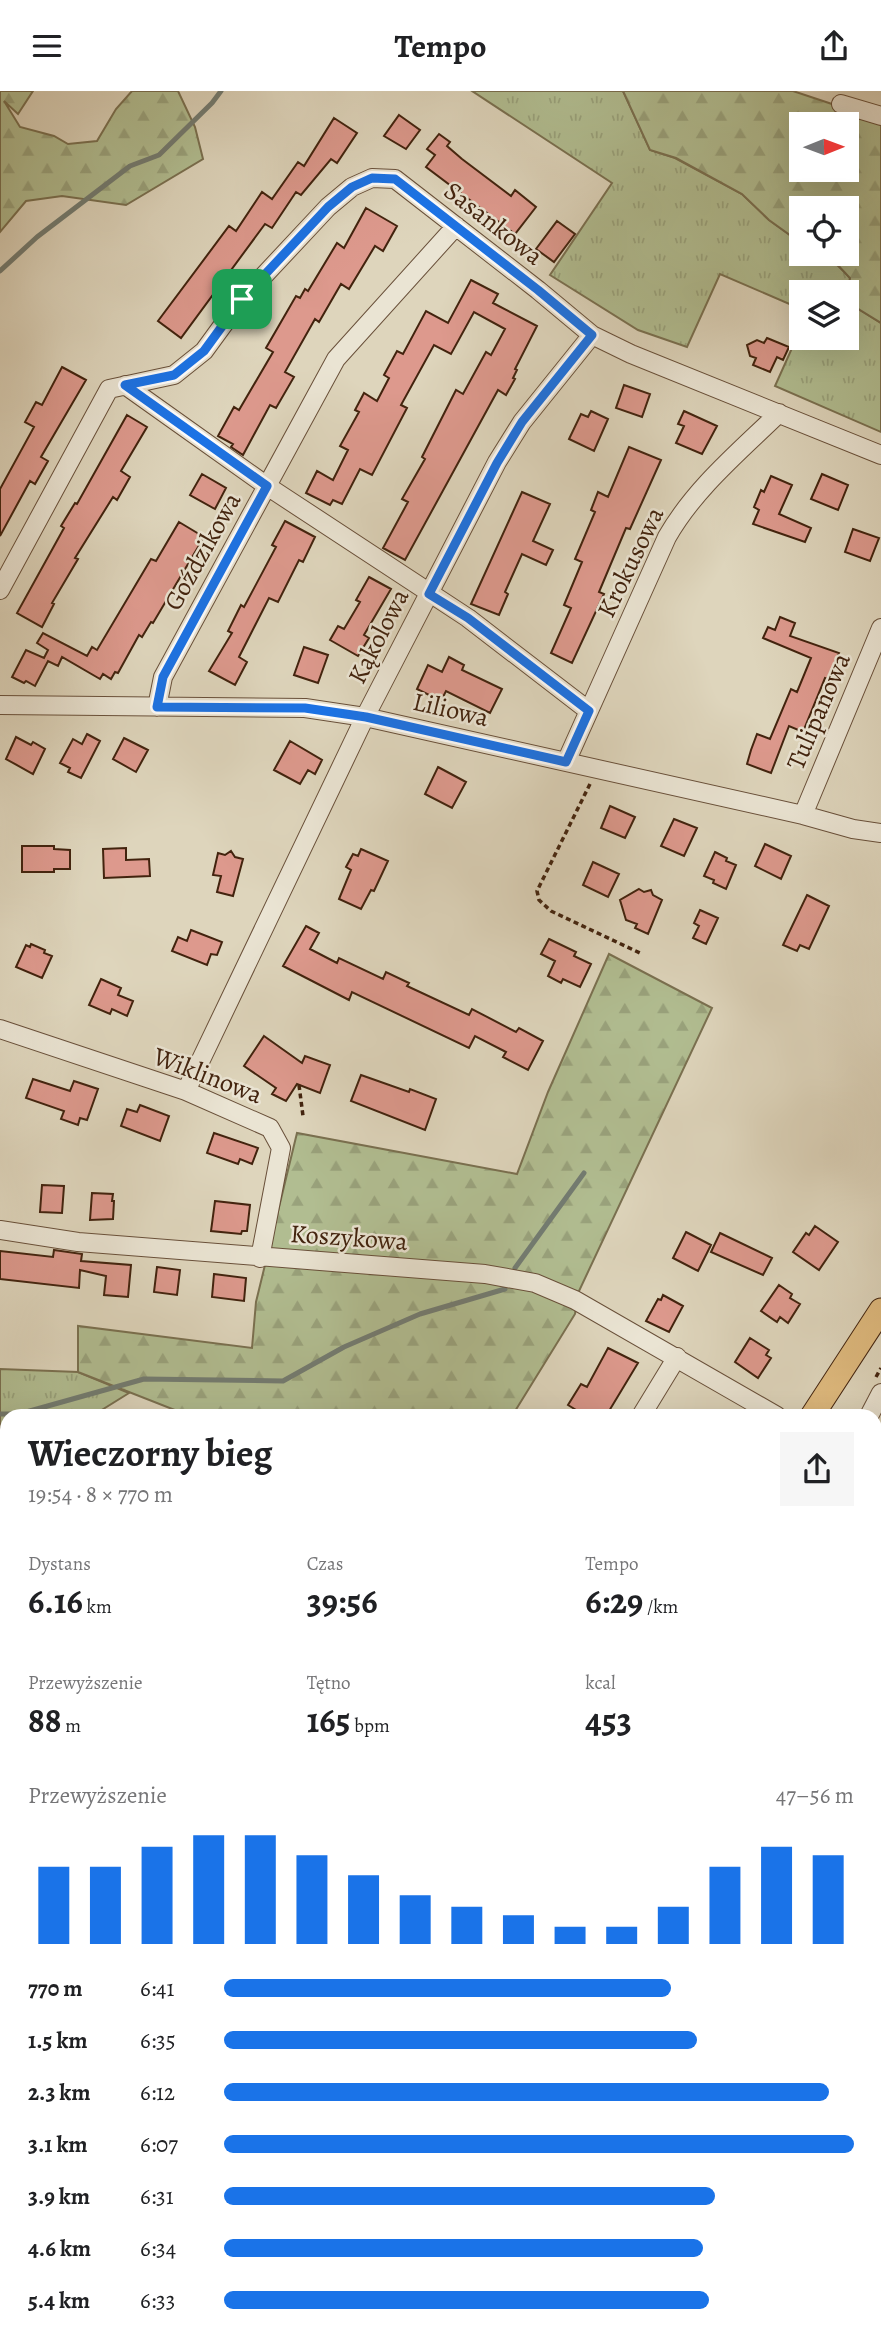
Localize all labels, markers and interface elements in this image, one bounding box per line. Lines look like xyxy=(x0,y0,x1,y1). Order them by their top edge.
text: Tempo xyxy=(395,24,486,68)
icon: menu xyxy=(28,27,66,65)
icon: share xyxy=(815,27,853,65)
north arrow xyxy=(789,112,859,182)
map controls xyxy=(789,112,859,350)
street label: Sasankowa xyxy=(437,174,551,273)
button: locate xyxy=(789,196,859,266)
pin xyxy=(212,269,272,329)
icon: arrive xyxy=(223,280,261,318)
button: layers xyxy=(789,280,859,350)
street label: Goździkowa xyxy=(156,486,249,617)
street label: Krokusowa xyxy=(589,501,672,623)
street label: Kąkolowa xyxy=(340,583,417,690)
street label: Tulipanowa xyxy=(778,647,859,775)
street label: Liliowa xyxy=(410,684,492,735)
street label: Wiklinowa xyxy=(147,1038,267,1112)
street label: Koszykowa xyxy=(289,1216,409,1259)
text: Wieczorny bieg xyxy=(28,1427,273,1479)
button: share xyxy=(780,1432,854,1506)
text: 19:54 · 8 × 770 m xyxy=(28,1479,173,1510)
text: Dystans xyxy=(28,1551,91,1577)
text: Czas xyxy=(307,1551,343,1577)
text: Tempo xyxy=(585,1551,638,1577)
text: 6.16 xyxy=(28,1577,83,1625)
text: 39:56 xyxy=(307,1577,378,1625)
text: 6:29 xyxy=(585,1577,643,1625)
text: km xyxy=(83,1594,112,1620)
text: /km xyxy=(643,1594,678,1620)
text: Przewyższenie xyxy=(28,1670,143,1696)
text: Tętno xyxy=(307,1670,351,1696)
text: kcal xyxy=(585,1670,616,1696)
text: 88 xyxy=(28,1696,62,1744)
text: 165 xyxy=(307,1696,350,1744)
text: 453 xyxy=(585,1696,632,1744)
text: m xyxy=(62,1713,81,1739)
text: bpm xyxy=(350,1713,390,1739)
text: Przewyższenie xyxy=(28,1780,167,1811)
text: 47–56 m xyxy=(776,1780,854,1811)
text: 770 m xyxy=(28,1973,83,2004)
text: 6:41 xyxy=(140,1973,174,2004)
text: 1.5 km xyxy=(28,2025,88,2056)
text: 6:35 xyxy=(140,2025,176,2056)
text: 2.3 km xyxy=(28,2077,91,2108)
text: 6:12 xyxy=(140,2077,175,2108)
text: 3.1 km xyxy=(28,2129,88,2160)
text: 6:07 xyxy=(140,2129,178,2160)
text: 3.9 km xyxy=(28,2181,90,2212)
text: 6:31 xyxy=(140,2181,174,2212)
text: 4.6 km xyxy=(28,2233,91,2264)
text: 6:34 xyxy=(140,2233,176,2264)
text: 5.4 km xyxy=(28,2285,90,2316)
text: 6:33 xyxy=(140,2285,175,2316)

